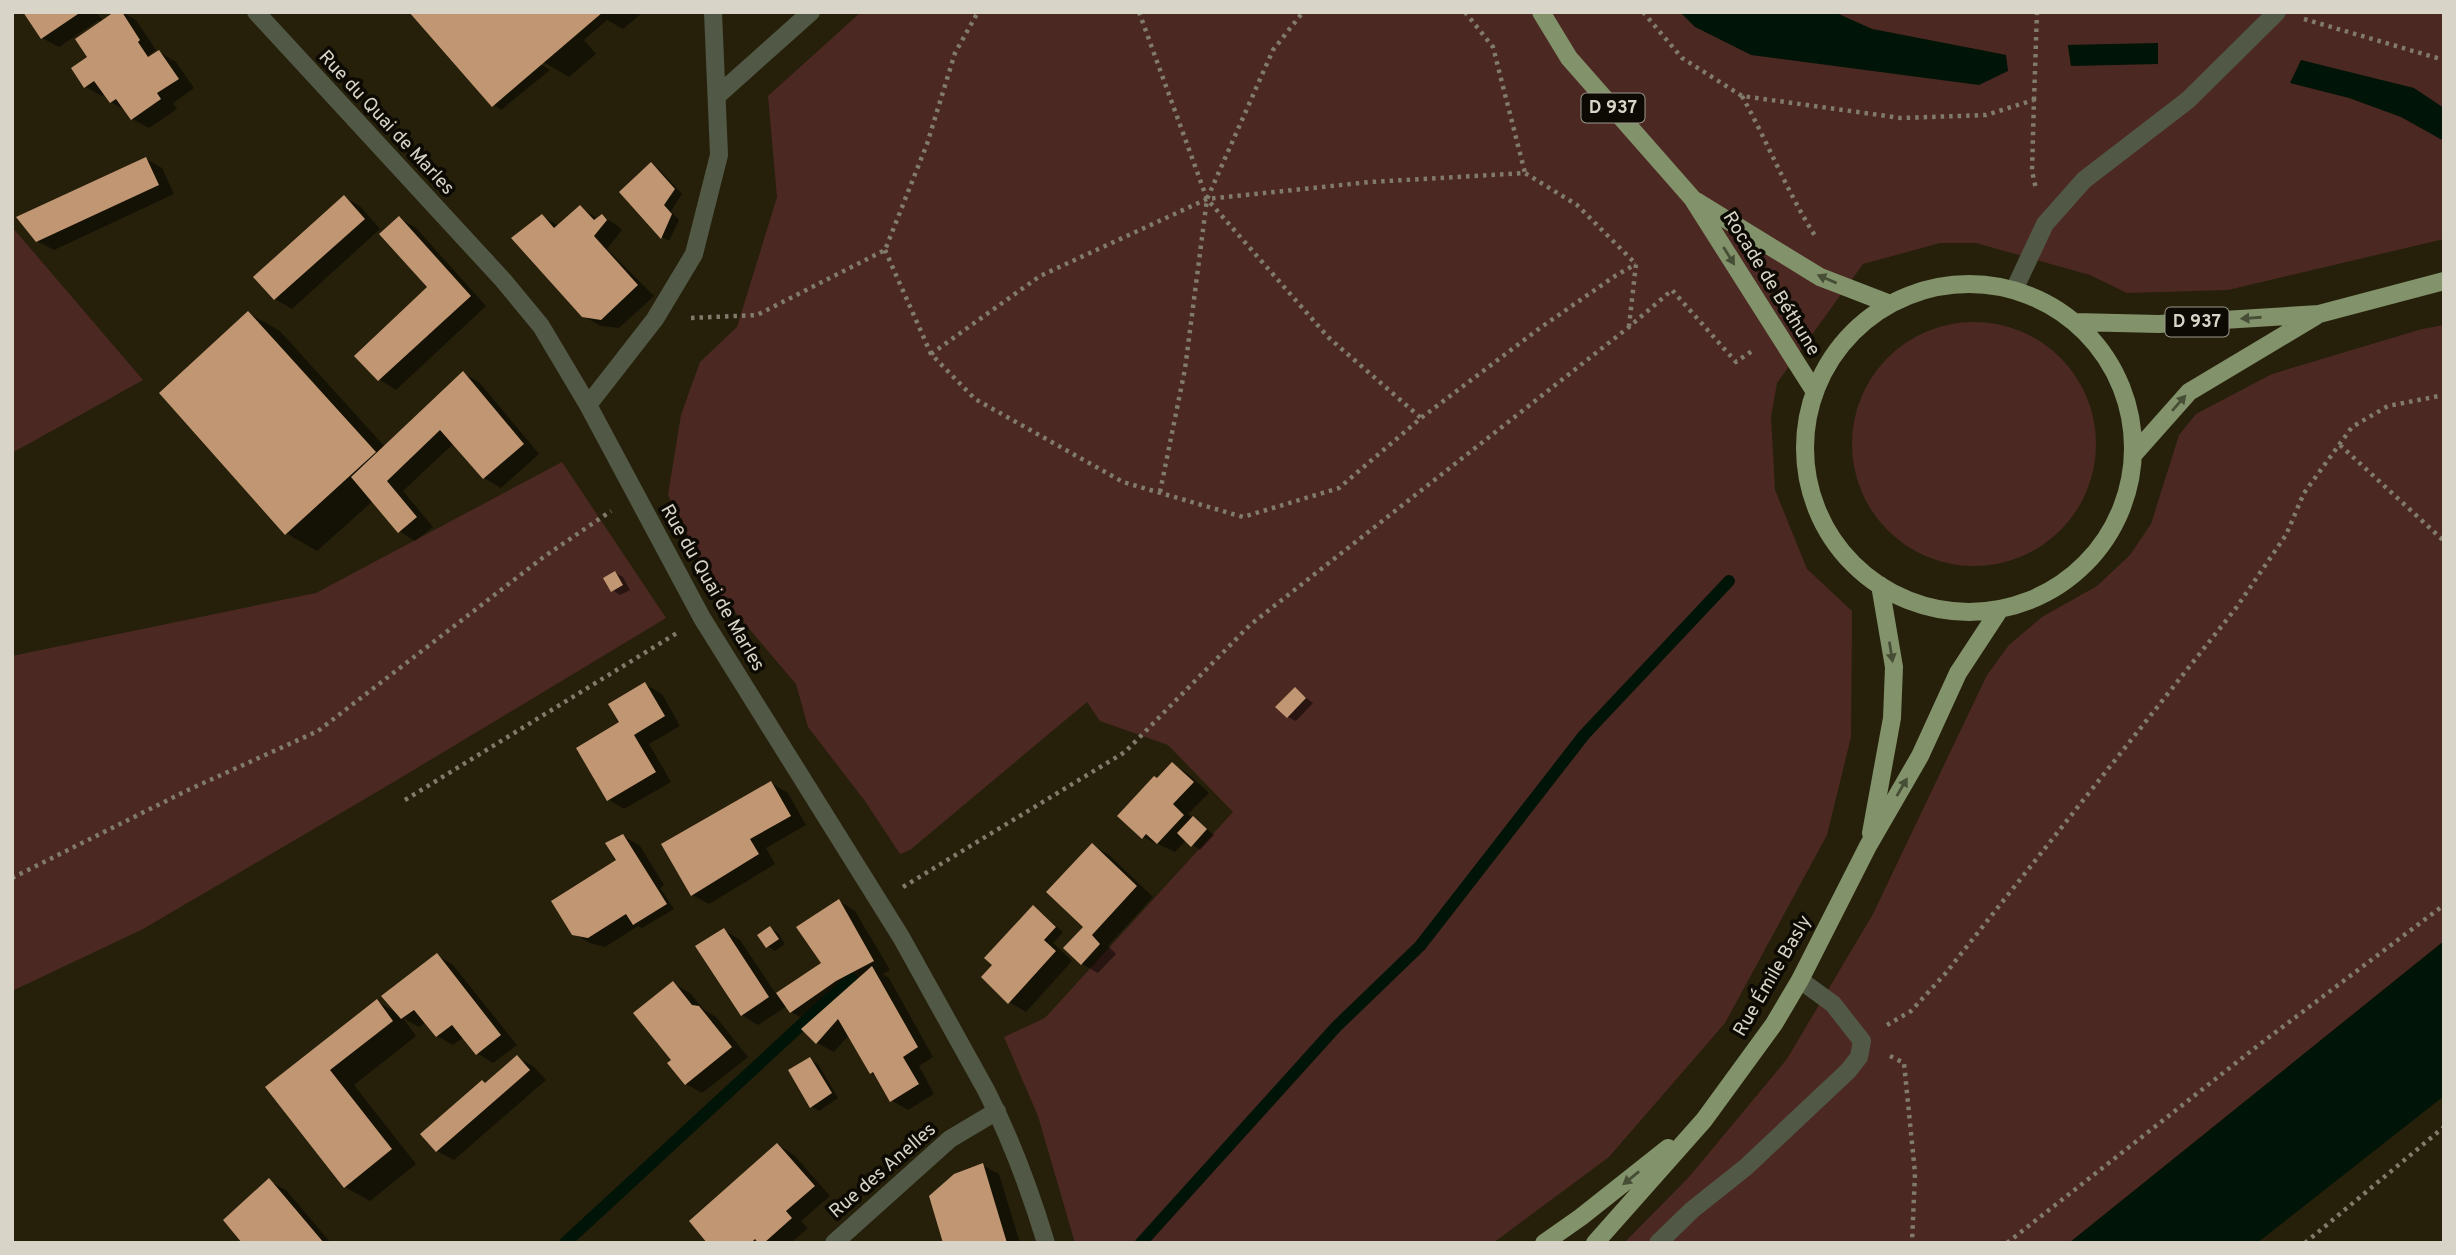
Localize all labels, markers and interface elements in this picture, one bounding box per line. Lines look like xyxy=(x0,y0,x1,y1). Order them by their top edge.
street label: Rue du Quai de Marles xyxy=(313,46,459,200)
road number: D 937 xyxy=(1582,94,1644,122)
street label: Rocade de Béthune xyxy=(1717,207,1825,361)
one-way arrow xyxy=(1722,246,1735,266)
one-way arrow xyxy=(1817,273,1837,285)
road number: D 937 xyxy=(2166,308,2228,336)
one-way arrow xyxy=(2239,313,2261,324)
one-way arrow xyxy=(2171,394,2187,412)
street label: Rue du Quai de Marles xyxy=(654,500,770,676)
one-way arrow xyxy=(1886,641,1897,663)
one-way arrow xyxy=(1896,777,1908,797)
street label: Rue Émile Basly xyxy=(1728,911,1817,1041)
street label: Rue des Anelles xyxy=(825,1118,941,1224)
one-way arrow xyxy=(1623,1170,1641,1185)

